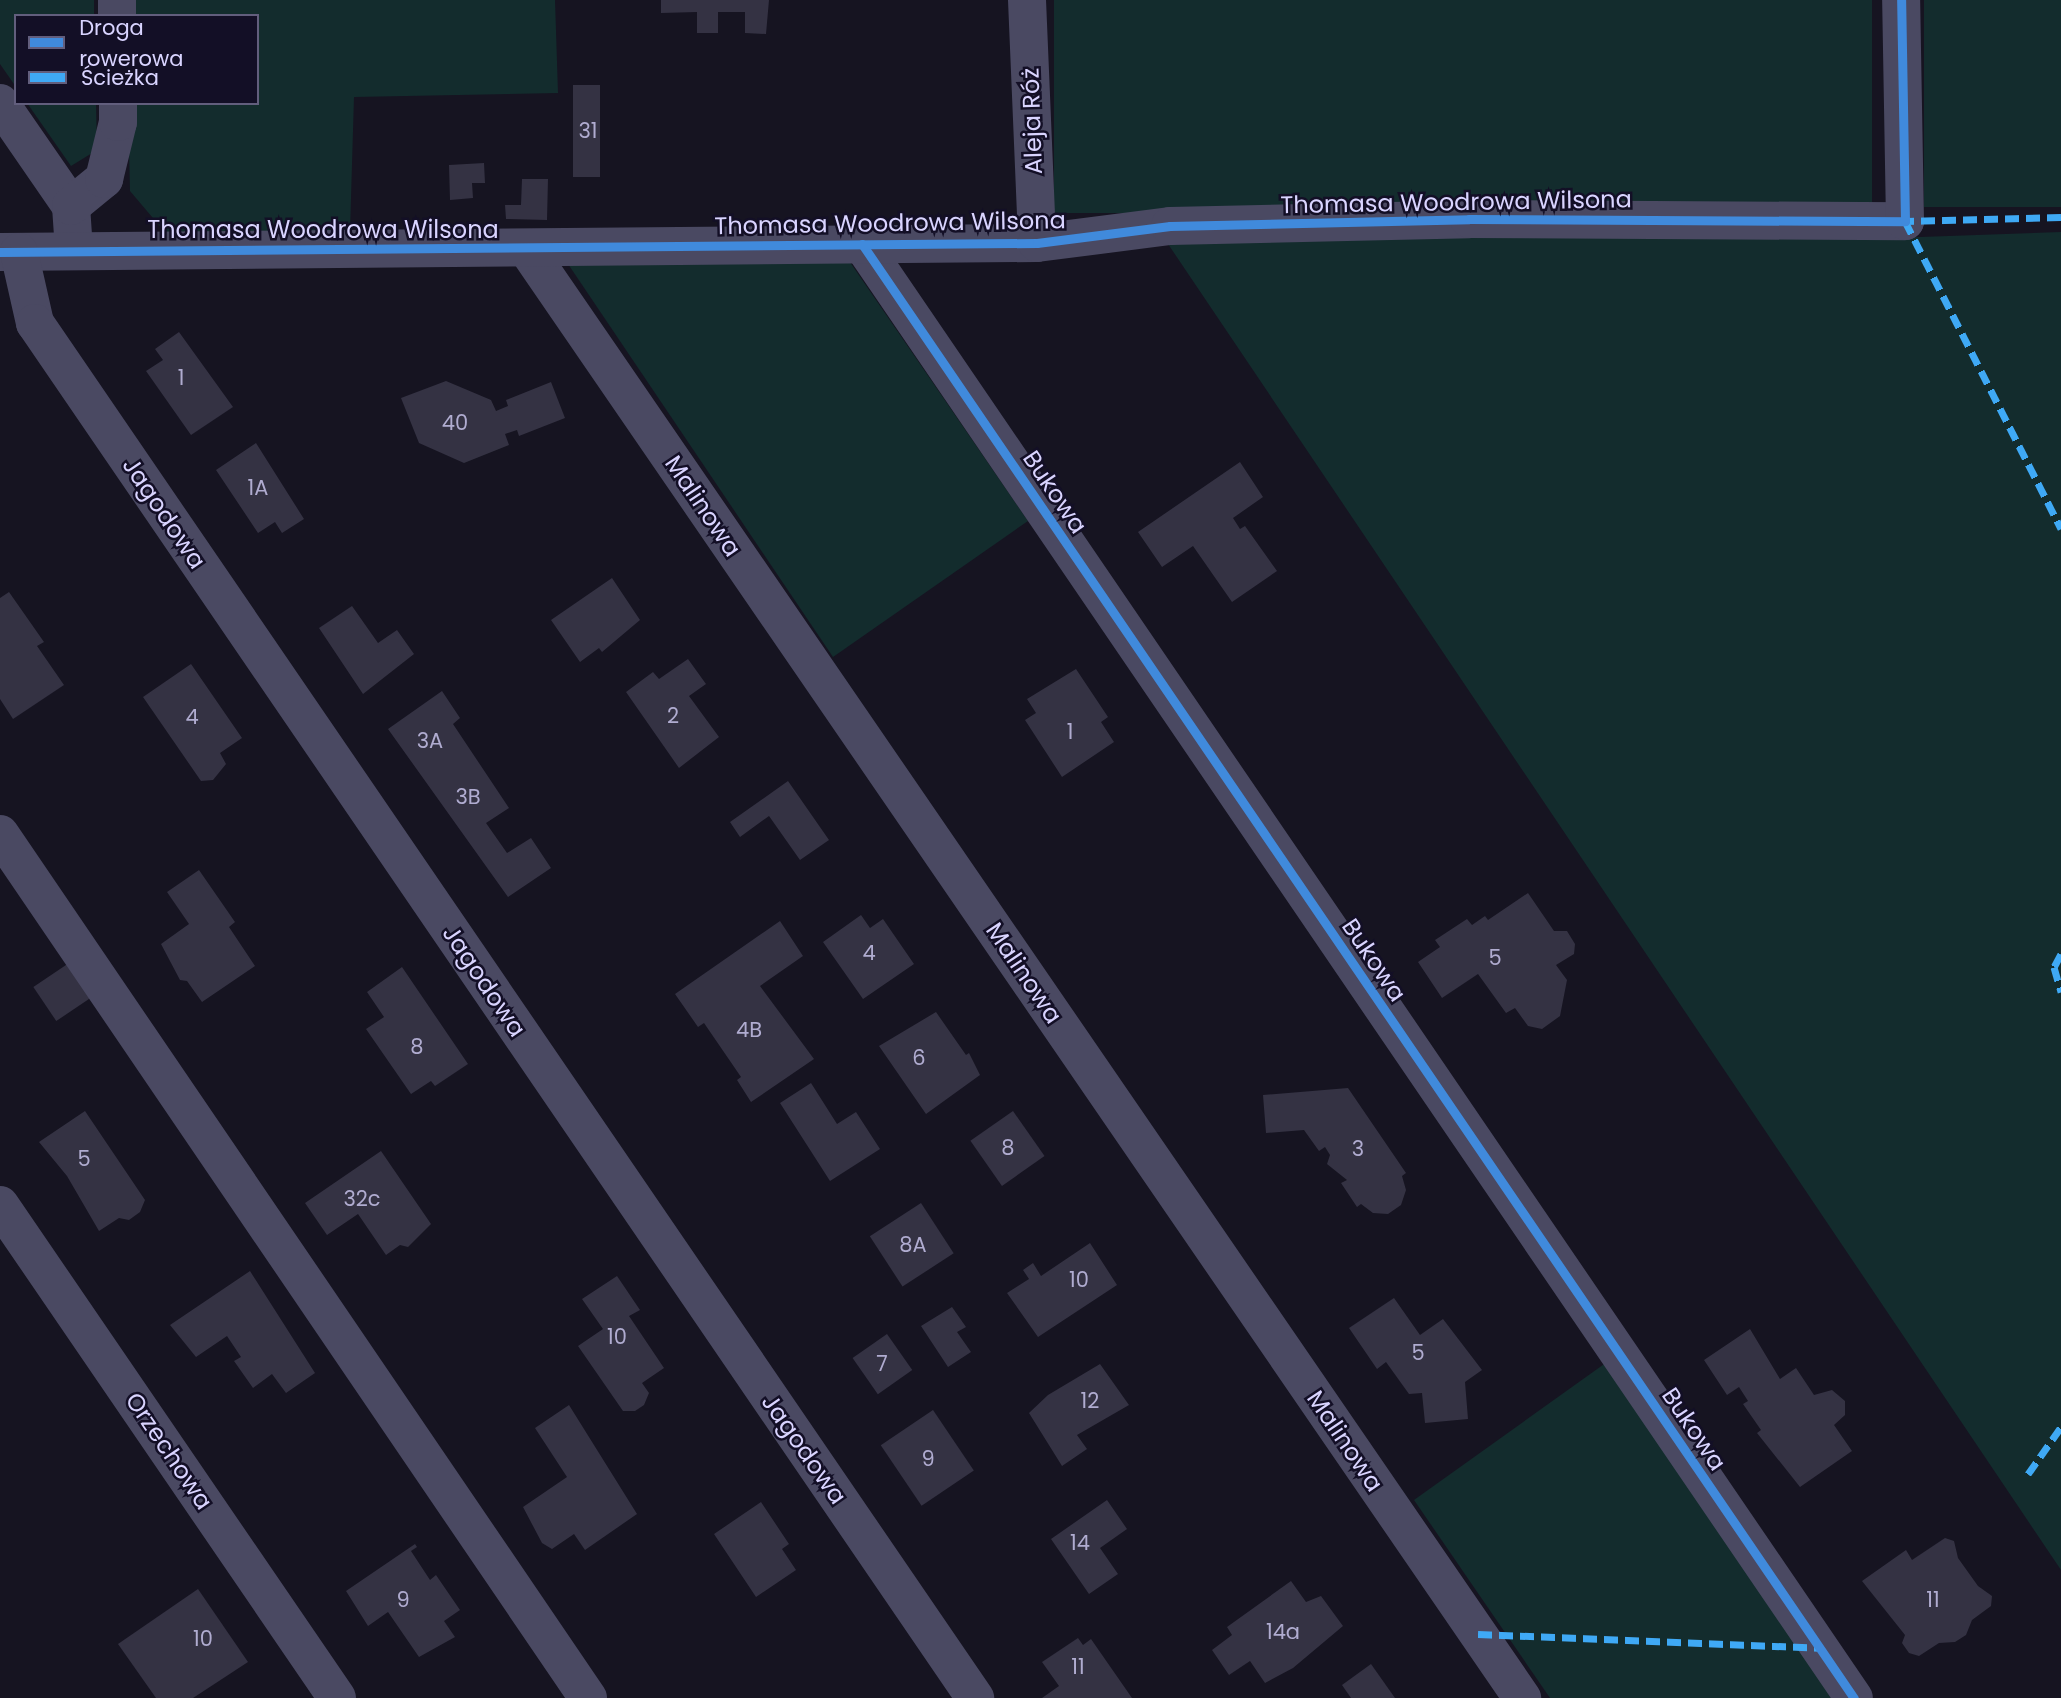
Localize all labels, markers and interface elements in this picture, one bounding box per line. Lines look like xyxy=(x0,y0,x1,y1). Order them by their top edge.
text: Droga rowerowa xyxy=(79,13,183,73)
legend xyxy=(14,14,259,105)
text: Ścieżka xyxy=(81,63,159,92)
street label: Aleja Róż xyxy=(1016,67,1048,175)
house number: 31 xyxy=(578,118,598,144)
street label: Thomasa Woodrowa Wilsona xyxy=(1280,185,1632,219)
street label: Thomasa Woodrowa Wilsona xyxy=(714,206,1066,240)
street label: Thomasa Woodrowa Wilsona xyxy=(147,216,499,244)
house number: 1 xyxy=(178,365,184,391)
house number: 40 xyxy=(442,410,468,436)
street label: Bukowa xyxy=(1017,445,1093,539)
street label: Malinowa xyxy=(659,450,747,562)
street label: Jagodowa xyxy=(116,452,212,574)
house number: 1A xyxy=(248,475,268,501)
house number: 2 xyxy=(667,703,679,729)
house number: 4 xyxy=(185,704,199,730)
house number: 1 xyxy=(1067,719,1073,745)
house number: 3A xyxy=(417,728,443,754)
house number: 3B xyxy=(455,784,481,810)
street label: Bukowa xyxy=(1336,913,1412,1007)
street label: Malinowa xyxy=(980,917,1068,1029)
street label: Jagodowa xyxy=(436,920,532,1042)
house number: 4 xyxy=(862,940,876,966)
house number: 5 xyxy=(1488,945,1502,971)
house number: 4B xyxy=(736,1017,762,1043)
house number: 8 xyxy=(410,1034,424,1060)
house number: 6 xyxy=(912,1045,926,1071)
house number: 8 xyxy=(1001,1135,1015,1161)
house number: 3 xyxy=(1352,1136,1364,1162)
house number: 5 xyxy=(77,1146,91,1172)
house number: 32c xyxy=(343,1186,381,1212)
house number: 8A xyxy=(899,1232,927,1258)
house number: 10 xyxy=(1069,1267,1089,1293)
house number: 10 xyxy=(607,1324,627,1350)
house number: 5 xyxy=(1411,1340,1425,1366)
house number: 7 xyxy=(876,1351,888,1377)
street label: Bukowa xyxy=(1656,1382,1732,1476)
street label: Malinowa xyxy=(1301,1385,1389,1497)
street label: Orzechowa xyxy=(119,1387,219,1515)
street label: Jagodowa xyxy=(755,1388,853,1510)
house number: 12 xyxy=(1081,1388,1099,1414)
house number: 9 xyxy=(921,1446,935,1472)
house number: 14 xyxy=(1070,1530,1090,1556)
house number: 9 xyxy=(396,1587,410,1613)
house number: 11 xyxy=(1926,1587,1940,1613)
house number: 14a xyxy=(1266,1619,1300,1645)
house number: 10 xyxy=(193,1626,213,1652)
house number: 11 xyxy=(1071,1654,1085,1680)

